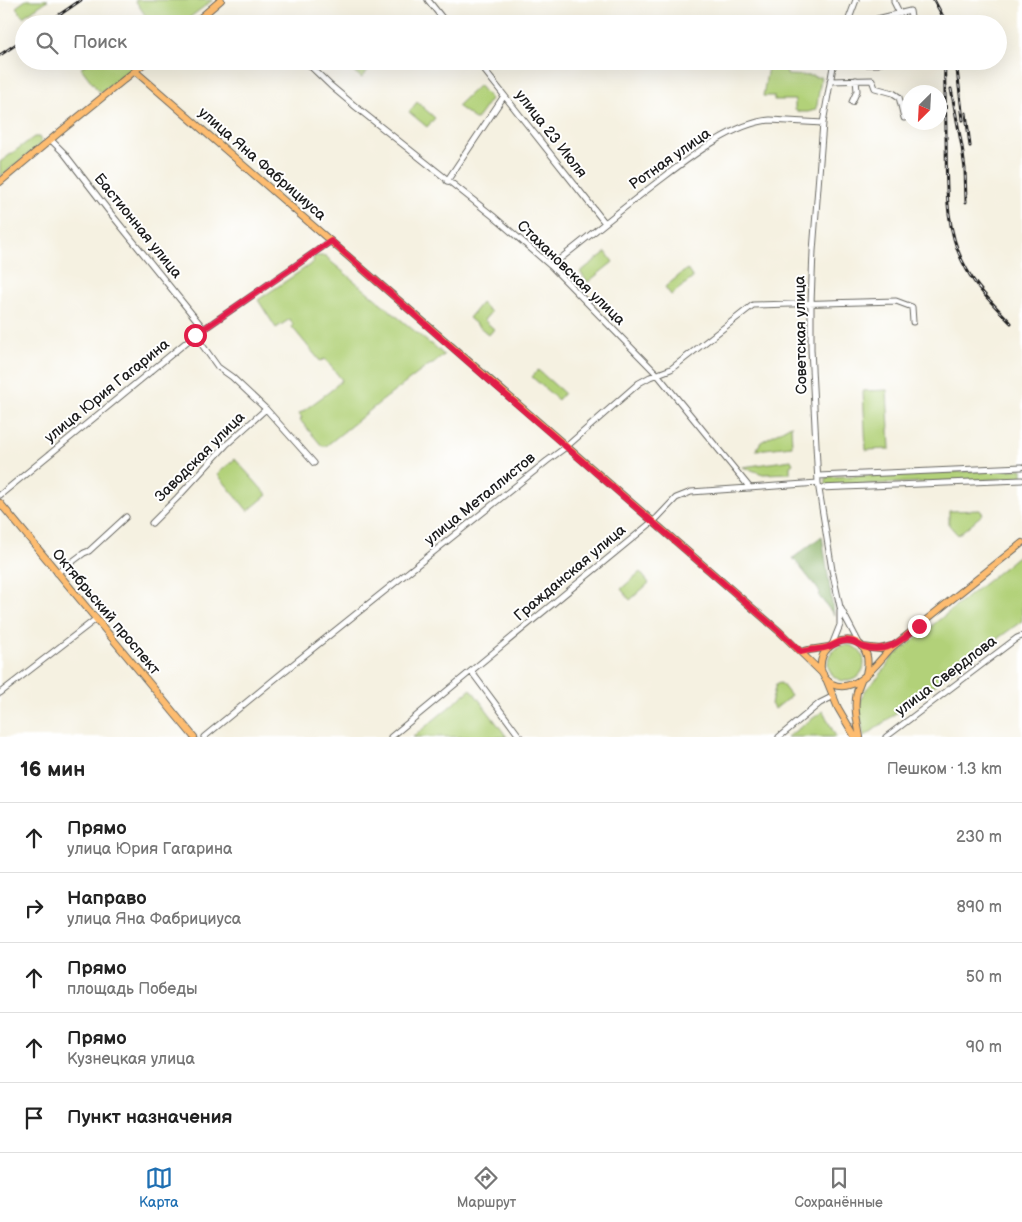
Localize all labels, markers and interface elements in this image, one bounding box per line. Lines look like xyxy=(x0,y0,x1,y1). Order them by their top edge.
search box xyxy=(15,15,1007,70)
icon: search xyxy=(33,29,61,57)
text: Поиск xyxy=(73,31,127,54)
north arrow xyxy=(902,85,947,130)
street label: улица 23 Июля xyxy=(511,86,591,182)
street label: улица Яна Фабрициуса xyxy=(194,103,330,225)
street label: Ротная улица xyxy=(626,124,715,194)
street label: Бастионная улица xyxy=(90,170,186,282)
street label: Стахановская улица xyxy=(513,216,629,330)
street label: Советская улица xyxy=(790,275,812,395)
route start xyxy=(184,324,207,347)
street label: улица Юрия Гагарина xyxy=(41,335,173,447)
street label: Заводская улица xyxy=(151,408,249,506)
street label: улица Металлистов xyxy=(421,448,539,550)
street label: Гражданская улица xyxy=(510,521,630,625)
street label: Октябрьский проспект xyxy=(48,545,164,679)
route end xyxy=(908,615,931,638)
street label: улица Свердлова xyxy=(892,632,1001,720)
text: 16 мин xyxy=(20,757,85,782)
text: Пешком · 1.3 km xyxy=(887,760,1002,779)
text: Прямо xyxy=(67,817,127,840)
icon: ahead xyxy=(20,824,48,852)
text: 230 m xyxy=(956,828,1002,847)
text: улица Юрия Гагарина xyxy=(67,840,233,859)
text: Направо xyxy=(67,887,147,910)
icon: right xyxy=(20,894,48,922)
text: 890 m xyxy=(956,898,1002,917)
text: улица Яна Фабрициуса xyxy=(67,910,241,929)
text: Прямо xyxy=(67,957,127,980)
icon: ahead xyxy=(20,964,48,992)
text: 50 m xyxy=(966,968,1002,987)
text: площадь Победы xyxy=(67,980,198,999)
text: Прямо xyxy=(67,1027,127,1050)
icon: ahead xyxy=(20,1034,48,1062)
text: 90 m xyxy=(966,1038,1002,1057)
text: Кузнецкая улица xyxy=(67,1050,195,1069)
icon: arrive xyxy=(20,1104,48,1132)
text: Пункт назначения xyxy=(67,1106,232,1129)
tab: Карта xyxy=(139,1164,179,1211)
tab: Маршрут xyxy=(457,1164,516,1211)
tab: Сохранённые xyxy=(794,1164,883,1211)

